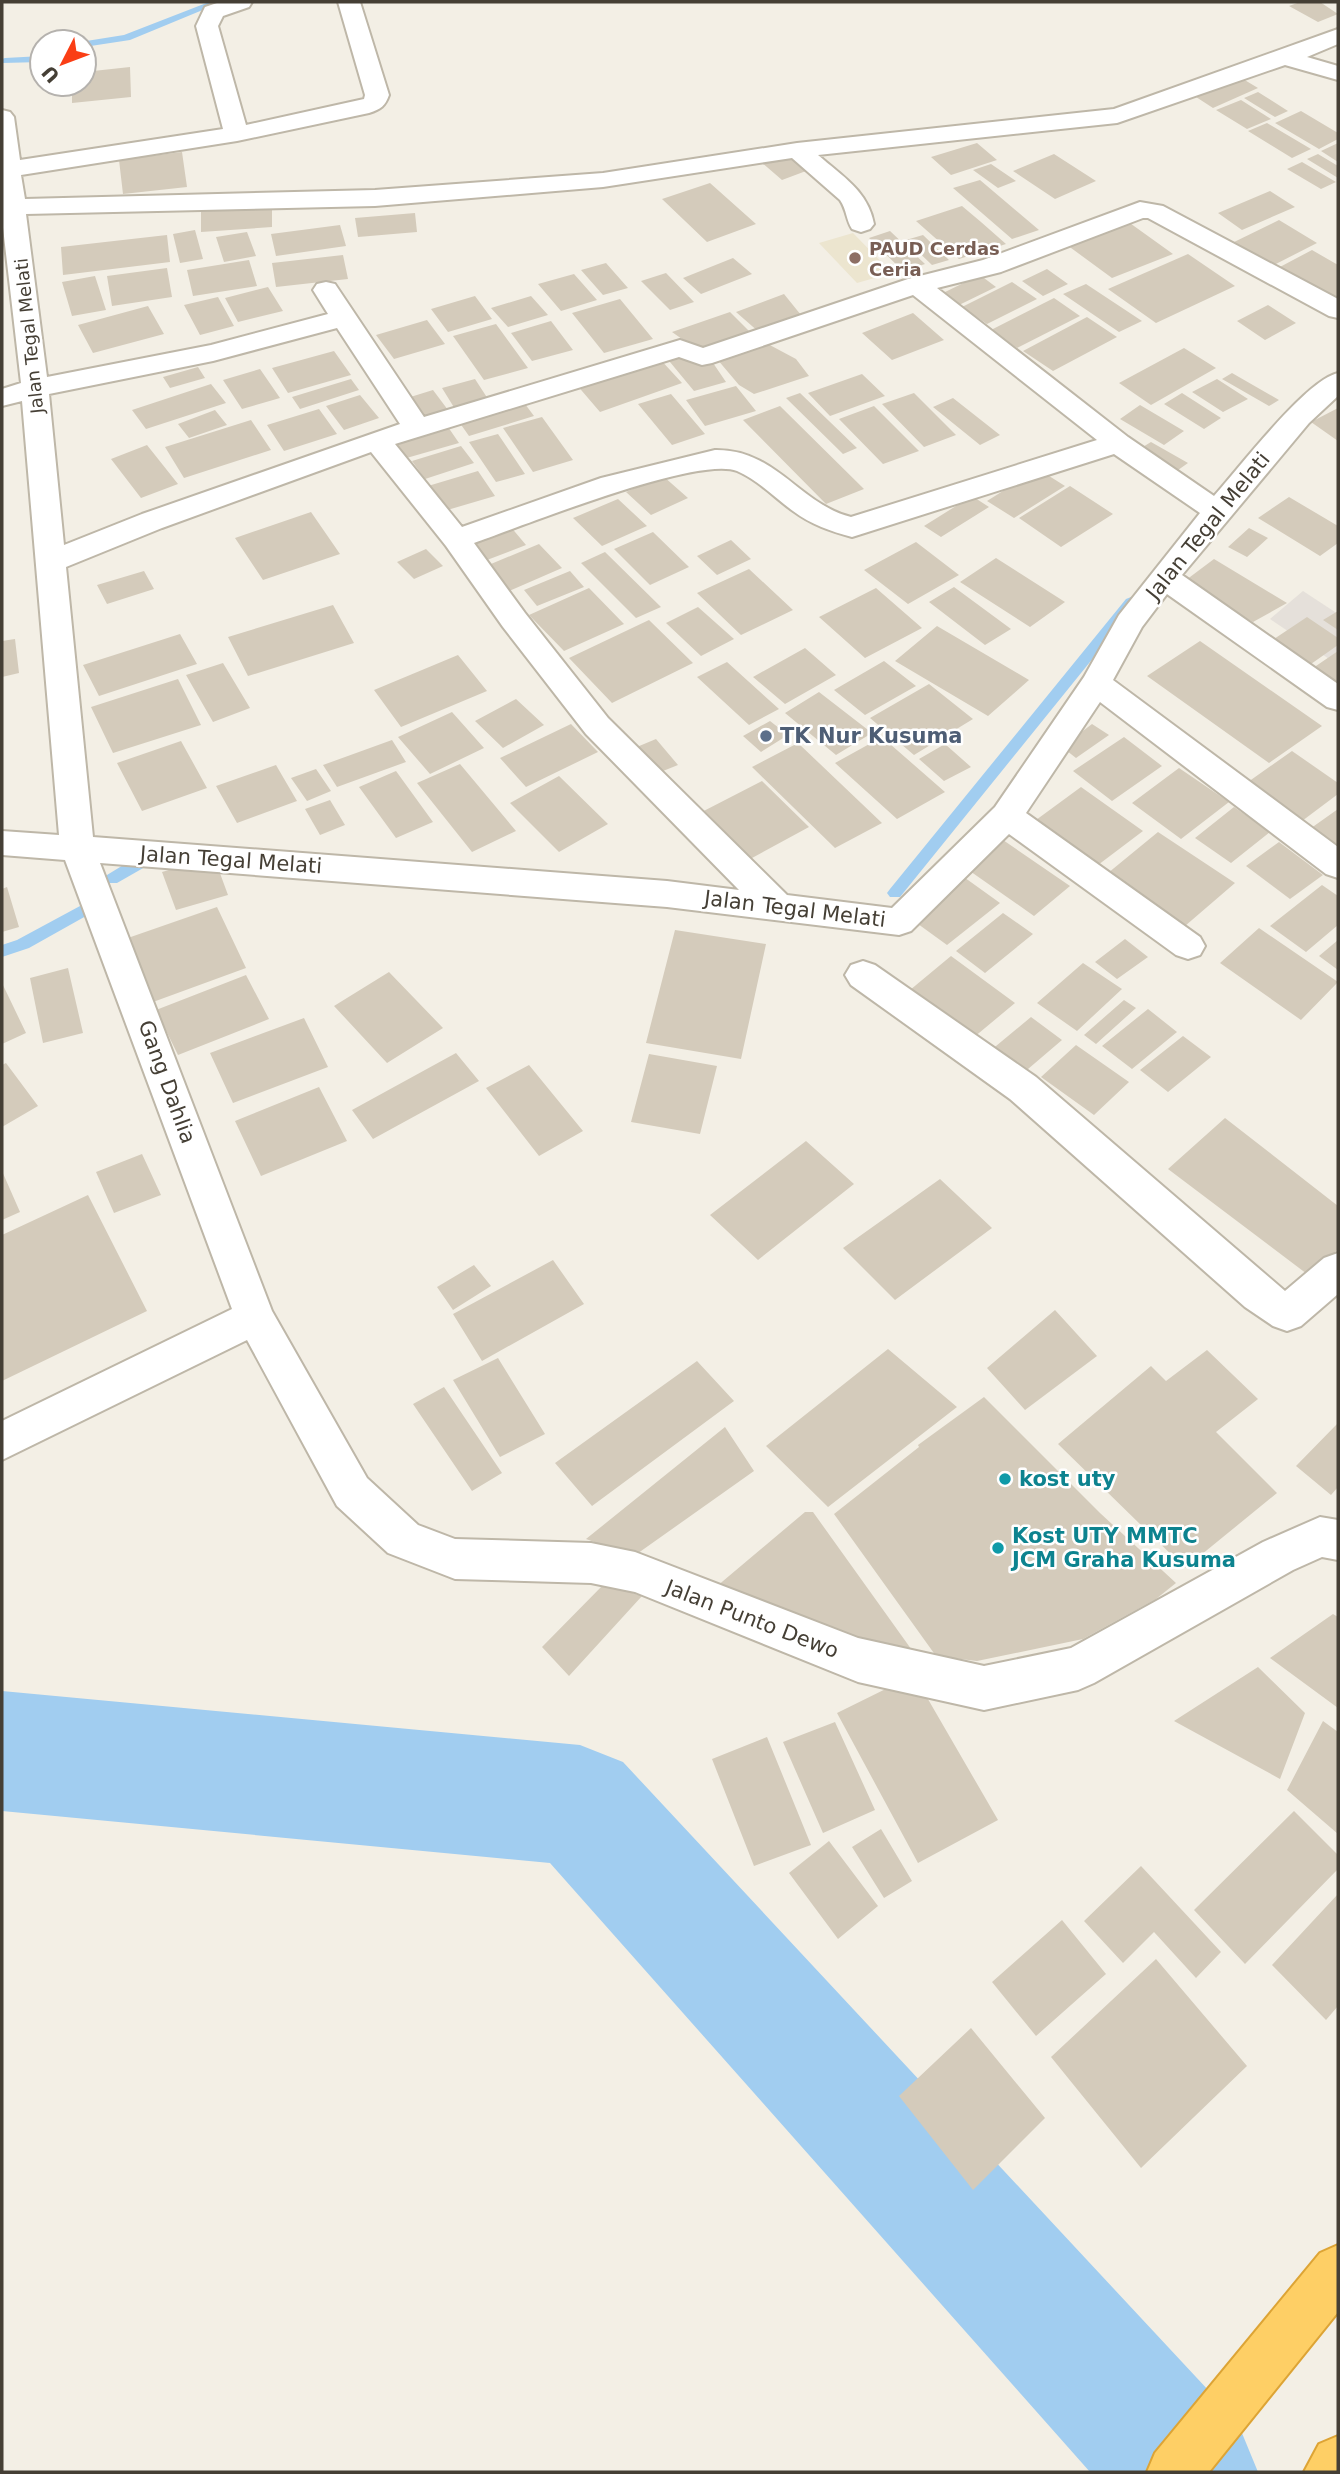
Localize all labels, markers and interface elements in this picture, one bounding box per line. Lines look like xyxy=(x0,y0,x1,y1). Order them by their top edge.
north arrow xyxy=(28,28,98,98)
text: U xyxy=(37,61,64,87)
place label: PAUD Cerdas Ceria xyxy=(869,238,1000,280)
marker: PAUD Cerdas Ceria xyxy=(847,250,863,266)
street label: Jalan Tegal Melati xyxy=(10,257,48,416)
street label: Jalan Tegal Melati xyxy=(1140,448,1275,606)
place label: TK Nur Kusuma xyxy=(780,724,962,748)
marker: TK Nur Kusuma xyxy=(758,728,774,744)
street label: Jalan Tegal Melati xyxy=(137,842,323,878)
street label: Jalan Tegal Melati xyxy=(701,886,887,932)
street label: Gang Dahlia xyxy=(134,1017,200,1147)
place label: kost uty xyxy=(1019,1467,1116,1491)
marker: kost uty xyxy=(997,1471,1013,1487)
place label: Kost UTY MMTC JCM Graha Kusuma xyxy=(1010,1524,1236,1572)
marker: Kost UTY MMTC JCM Graha Kusuma xyxy=(990,1540,1006,1556)
street label: Jalan Punto Dewo xyxy=(660,1574,842,1663)

